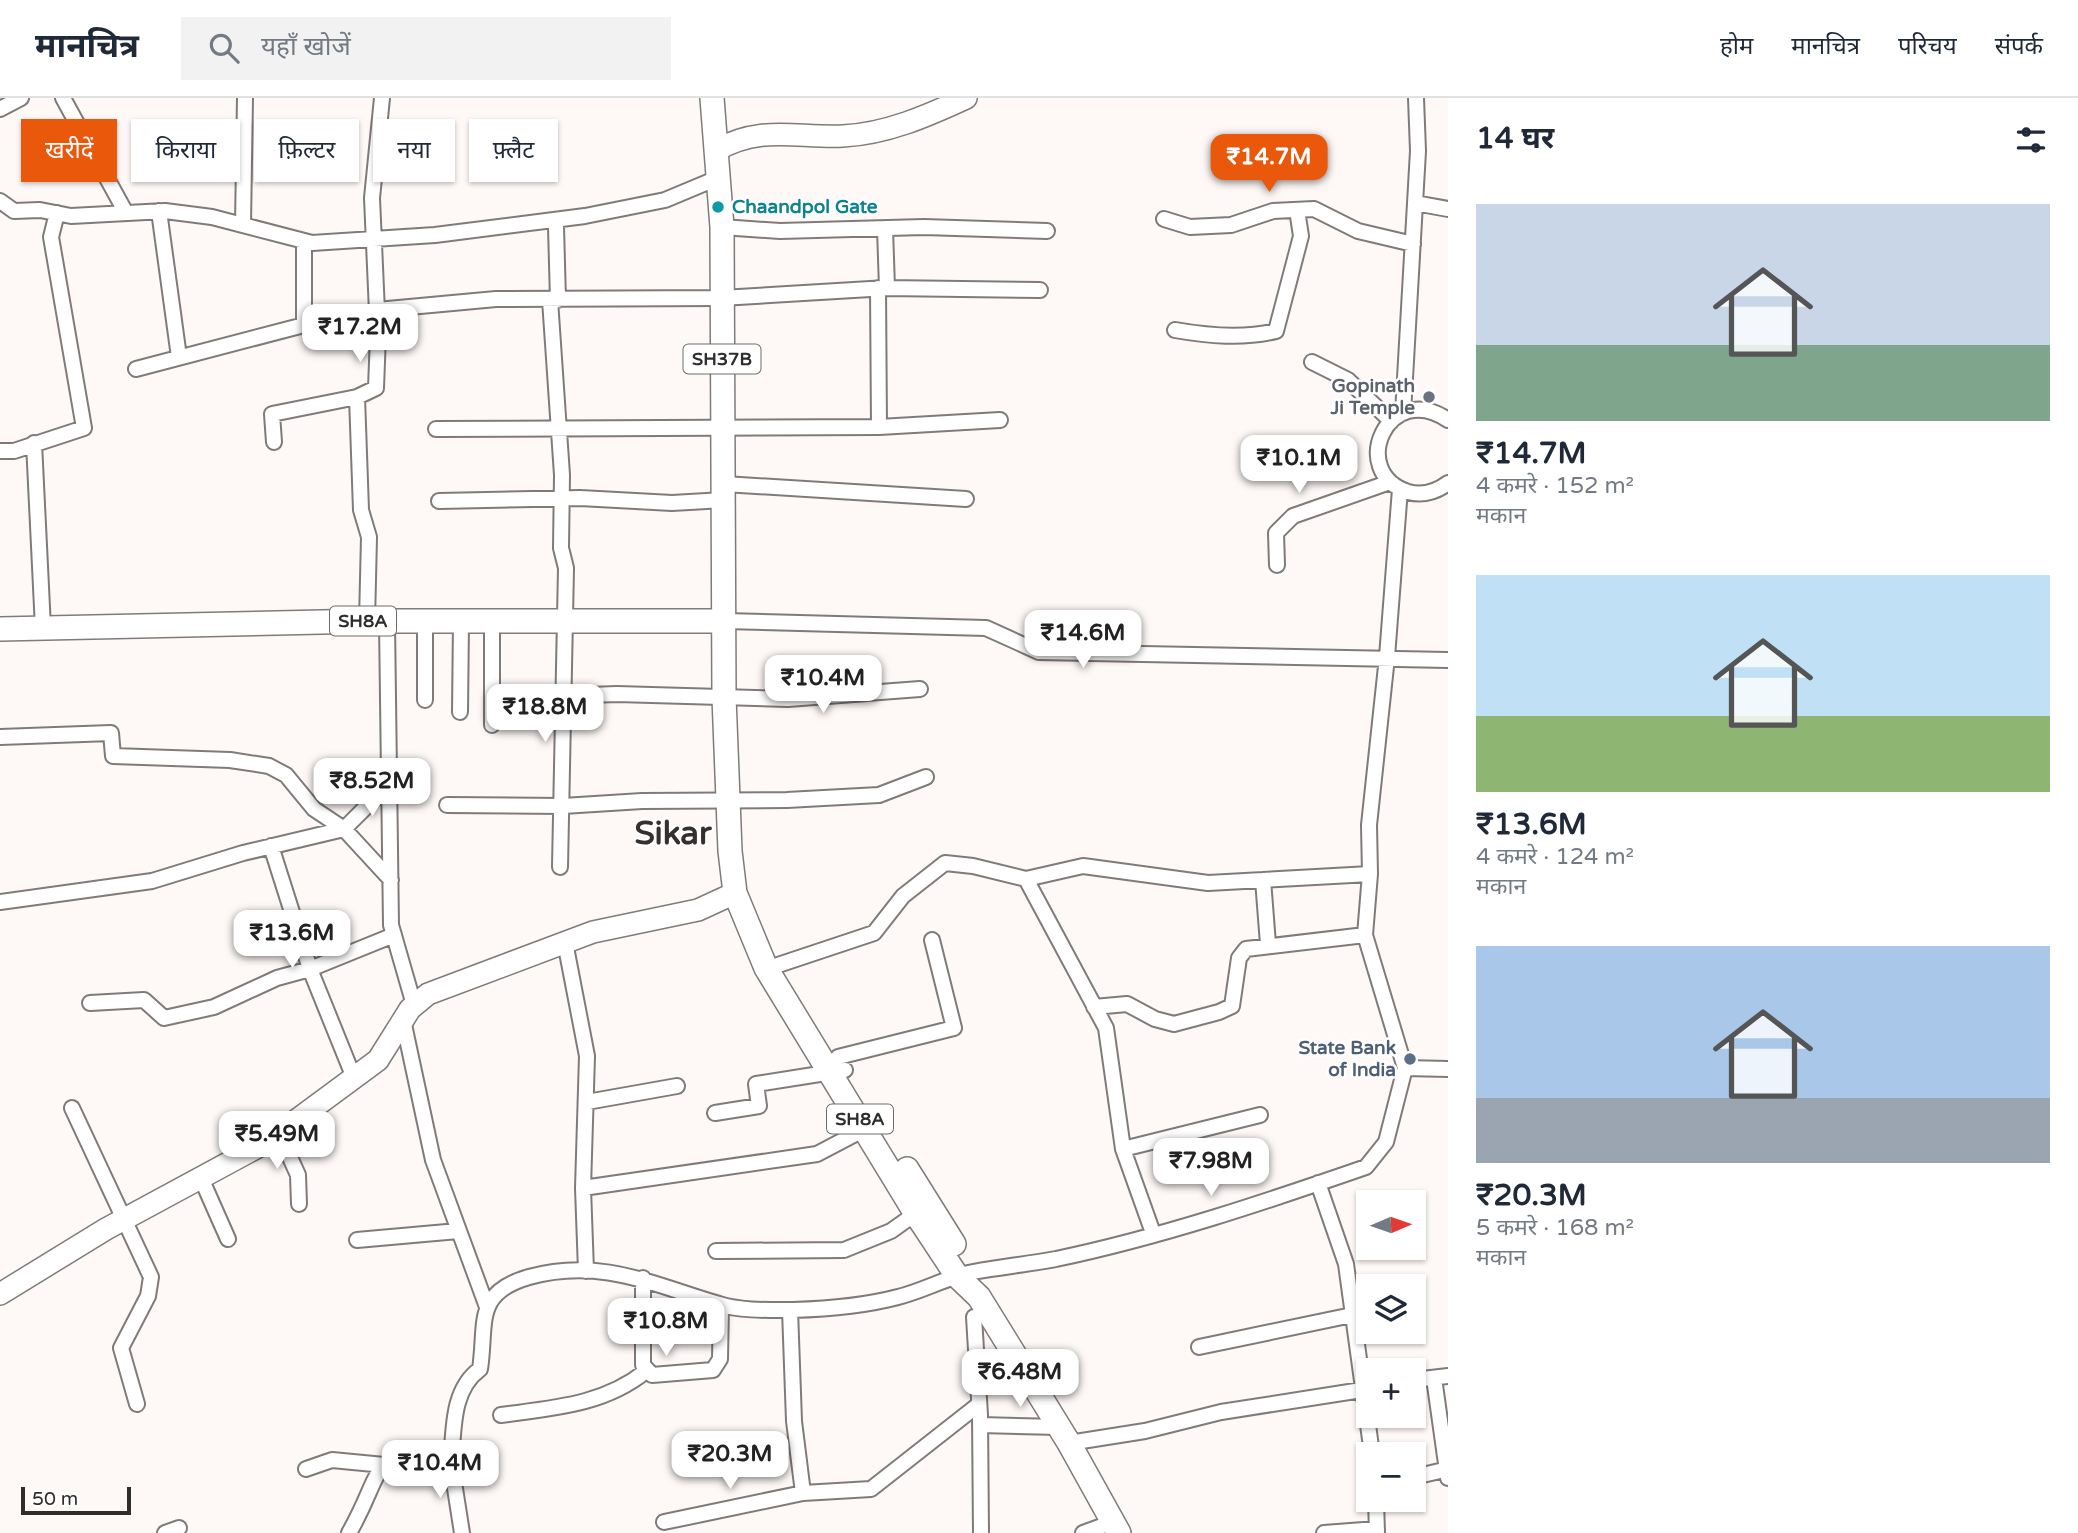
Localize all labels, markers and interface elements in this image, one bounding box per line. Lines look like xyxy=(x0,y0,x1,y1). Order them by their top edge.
search box xyxy=(181,17,671,80)
text: मानचित्र xyxy=(35,27,139,66)
icon: search xyxy=(205,29,243,67)
text: यहाँ खोजें xyxy=(261,31,351,62)
text: होम xyxy=(1720,32,1753,61)
text: मानचित्र xyxy=(1791,32,1860,61)
text: परिचय xyxy=(1898,32,1957,61)
text: संपर्क xyxy=(1995,32,2043,61)
chip: खरीदें xyxy=(21,119,117,182)
chip: किराया xyxy=(131,119,240,182)
chip: फ़िल्टर xyxy=(254,119,359,182)
chip: नया xyxy=(373,119,455,182)
chip: फ़्लैट xyxy=(469,119,558,182)
text: 14 घर xyxy=(1476,120,1554,157)
icon: filters xyxy=(2012,121,2050,159)
pin: ₹14.7M xyxy=(1212,134,1326,194)
text: ₹14.7M xyxy=(1227,143,1311,171)
place label: Chaandpol Gate xyxy=(732,196,878,219)
marker: Chaandpol Gate xyxy=(710,199,726,215)
icon: home xyxy=(1700,249,1826,375)
pin: ₹17.2M xyxy=(303,304,417,364)
text: ₹17.2M xyxy=(318,313,402,341)
road number: SH37B xyxy=(684,344,760,374)
place label: Gopinath Ji Temple xyxy=(1329,375,1415,420)
marker: Gopinath Ji Temple xyxy=(1421,389,1437,405)
text: ₹14.7M xyxy=(1476,435,1587,472)
pin: ₹10.1M xyxy=(1242,436,1356,495)
text: ₹10.1M xyxy=(1257,444,1342,472)
text: 4 कमरे · 152 m² xyxy=(1476,472,1634,500)
text: मकान xyxy=(1476,502,1526,530)
road number: SH8A xyxy=(330,606,396,636)
pin: ₹14.6M xyxy=(1026,610,1140,670)
text: ₹14.6M xyxy=(1041,619,1126,647)
icon: home xyxy=(1700,620,1826,746)
pin: ₹10.4M xyxy=(766,656,880,715)
text: ₹10.4M xyxy=(781,664,865,692)
pin: ₹18.8M xyxy=(488,684,602,744)
text: ₹18.8M xyxy=(503,693,587,721)
pin: ₹8.52M xyxy=(315,758,429,818)
text: ₹8.52M xyxy=(330,767,415,795)
text: ₹13.6M xyxy=(1476,806,1587,843)
district label: Sikar xyxy=(634,814,712,853)
text: 4 कमरे · 124 m² xyxy=(1476,843,1634,871)
text: मकान xyxy=(1476,873,1526,901)
pin: ₹13.6M xyxy=(235,910,349,970)
text: ₹13.6M xyxy=(250,919,335,947)
icon: home xyxy=(1700,991,1826,1117)
place label: State Bank of India xyxy=(1298,1037,1397,1081)
marker: State Bank of India xyxy=(1402,1051,1418,1067)
road number: SH8A xyxy=(827,1104,893,1134)
pin: ₹5.49M xyxy=(220,1112,334,1171)
text: ₹5.49M xyxy=(235,1120,319,1148)
pin: ₹7.98M xyxy=(1154,1138,1268,1198)
text: ₹7.98M xyxy=(1169,1147,1253,1175)
text: ₹20.3M xyxy=(1476,1177,1587,1214)
north arrow xyxy=(1356,1190,1426,1260)
map controls xyxy=(1356,1190,1426,1512)
text: 5 कमरे · 168 m² xyxy=(1476,1214,1634,1242)
text: मकान xyxy=(1476,1244,1526,1272)
button: layers xyxy=(1356,1274,1426,1344)
pin: ₹10.8M xyxy=(609,1298,723,1358)
text: ₹10.8M xyxy=(624,1307,708,1335)
pin: ₹6.48M xyxy=(963,1350,1077,1409)
text: ₹6.48M xyxy=(978,1358,1062,1386)
button: + xyxy=(1356,1358,1426,1428)
pin: ₹20.3M xyxy=(673,1432,787,1491)
pin: ₹10.4M xyxy=(383,1440,497,1500)
text: ₹20.3M xyxy=(688,1440,773,1468)
button: − xyxy=(1356,1442,1426,1512)
text: ₹10.4M xyxy=(398,1449,482,1477)
scale bar xyxy=(21,1484,131,1516)
text: 50 m xyxy=(32,1488,78,1510)

